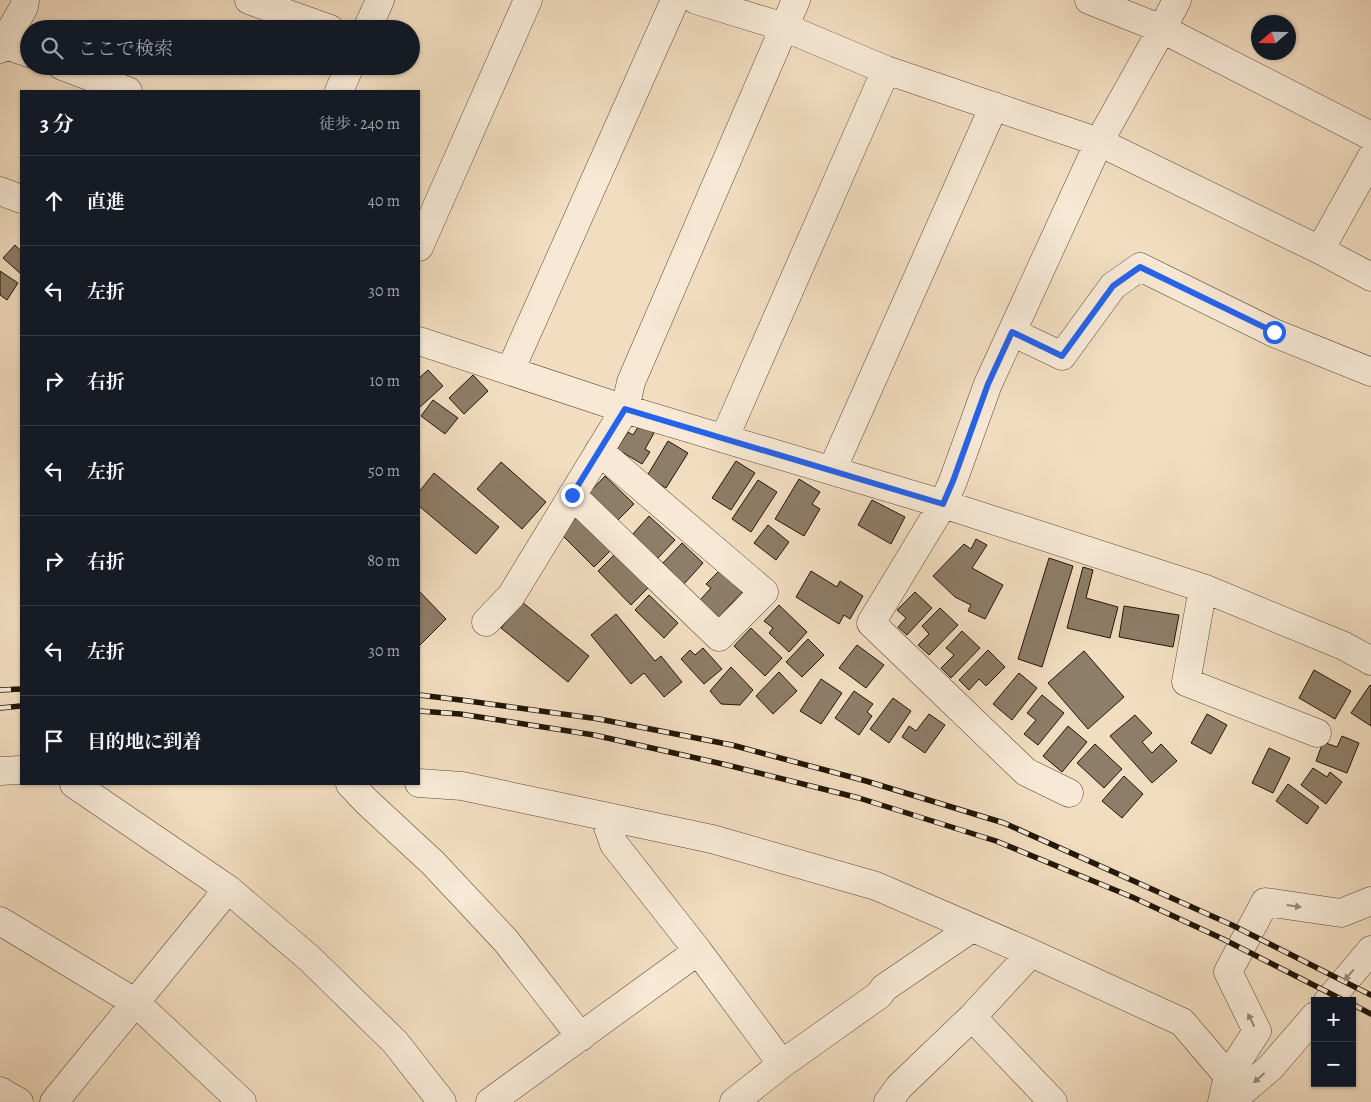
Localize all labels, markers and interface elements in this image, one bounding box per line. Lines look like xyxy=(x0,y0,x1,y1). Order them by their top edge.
north arrow xyxy=(1251,15,1296,60)
search box xyxy=(20,20,420,75)
icon: search xyxy=(38,34,66,62)
text: ここで検索 xyxy=(78,36,173,62)
text: 3 分 xyxy=(40,110,74,138)
text: 徒歩 · 240 m xyxy=(319,113,400,135)
icon: ahead xyxy=(40,187,68,215)
text: 直進 xyxy=(87,189,125,215)
text: 40 m xyxy=(368,190,400,212)
icon: left xyxy=(40,277,68,305)
text: 左折 xyxy=(87,279,125,305)
text: 30 m xyxy=(368,280,400,302)
route start xyxy=(1263,321,1286,344)
icon: right xyxy=(40,367,68,395)
text: 右折 xyxy=(87,369,125,395)
text: 10 m xyxy=(370,370,400,392)
icon: left xyxy=(40,457,68,485)
text: 左折 xyxy=(87,459,125,485)
text: 50 m xyxy=(368,460,400,482)
route end xyxy=(561,484,584,507)
icon: right xyxy=(40,547,68,575)
text: 右折 xyxy=(87,549,125,575)
text: 80 m xyxy=(367,550,400,572)
icon: left xyxy=(40,637,68,665)
text: 左折 xyxy=(87,639,125,665)
text: 30 m xyxy=(368,640,400,662)
icon: arrive xyxy=(40,727,68,755)
text: 目的地に到着 xyxy=(87,729,201,755)
one-way arrow xyxy=(1287,902,1303,910)
one-way arrow xyxy=(1344,969,1355,982)
map controls xyxy=(1311,997,1356,1087)
button: + xyxy=(1311,997,1356,1042)
one-way arrow xyxy=(1247,1013,1255,1027)
button: − xyxy=(1311,1042,1356,1087)
one-way arrow xyxy=(1252,1072,1265,1083)

